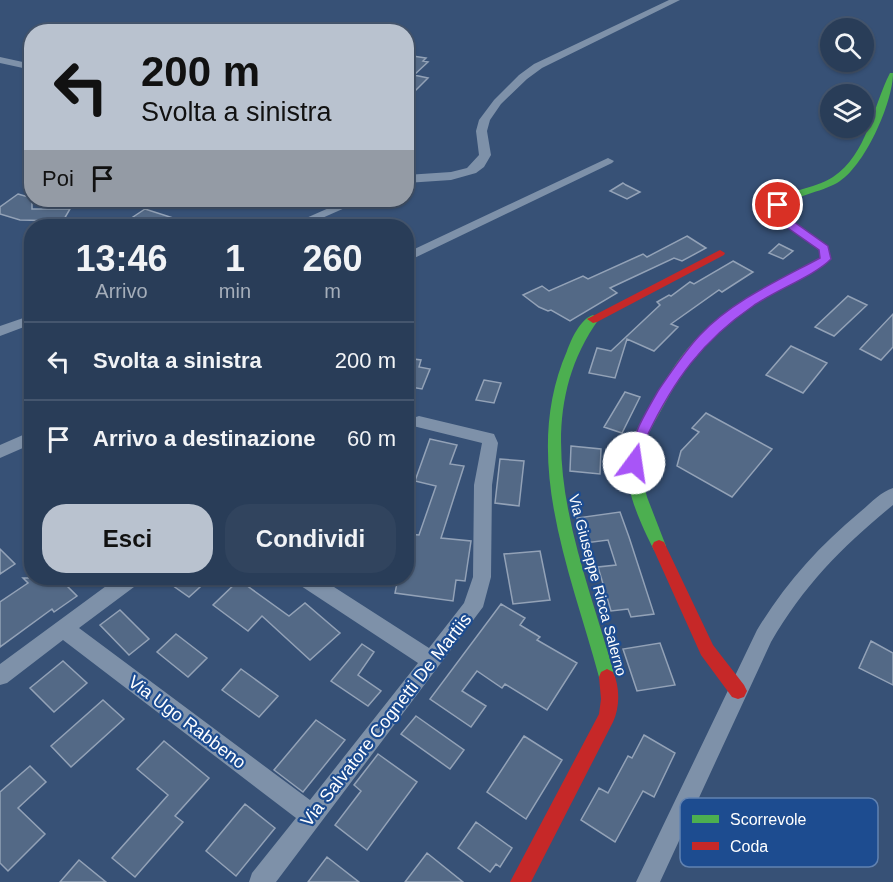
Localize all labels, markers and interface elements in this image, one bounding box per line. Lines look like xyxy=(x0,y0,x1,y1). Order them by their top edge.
map controls xyxy=(820,18,874,138)
button: search xyxy=(820,18,874,72)
icon: left xyxy=(42,48,120,126)
text: 200 m xyxy=(141,48,260,95)
button: layers xyxy=(820,84,874,138)
text: Svolta a sinistra xyxy=(141,97,332,127)
icon: arrive xyxy=(86,162,119,195)
text: Poi xyxy=(42,166,74,191)
pin xyxy=(752,179,803,230)
icon: arrive xyxy=(761,188,794,221)
text: 13:46 xyxy=(75,238,167,279)
text: 1 xyxy=(225,238,245,279)
text: 260 xyxy=(302,238,363,279)
text: Arrivo xyxy=(95,280,148,302)
text: min xyxy=(219,280,251,302)
text: m xyxy=(324,280,341,302)
icon: left xyxy=(42,345,75,378)
text: Svolta a sinistra xyxy=(93,348,262,373)
text: 200 m xyxy=(335,348,396,373)
icon: arrive xyxy=(42,423,75,456)
text: Arrivo a destinazione xyxy=(93,426,316,451)
text: 60 m xyxy=(347,426,396,451)
position arrow xyxy=(602,431,666,495)
street label: Via Giuseppe Ricca Salerno xyxy=(566,492,630,678)
button: Esci xyxy=(42,504,213,573)
button: Condividi xyxy=(225,504,396,573)
street label: Via Salvatore Cognetti De Martiis xyxy=(297,610,475,830)
street label: Via Ugo Rabbeno xyxy=(124,671,250,773)
legend xyxy=(680,798,878,867)
text: Scorrevole xyxy=(730,811,807,828)
text: Coda xyxy=(730,838,768,855)

